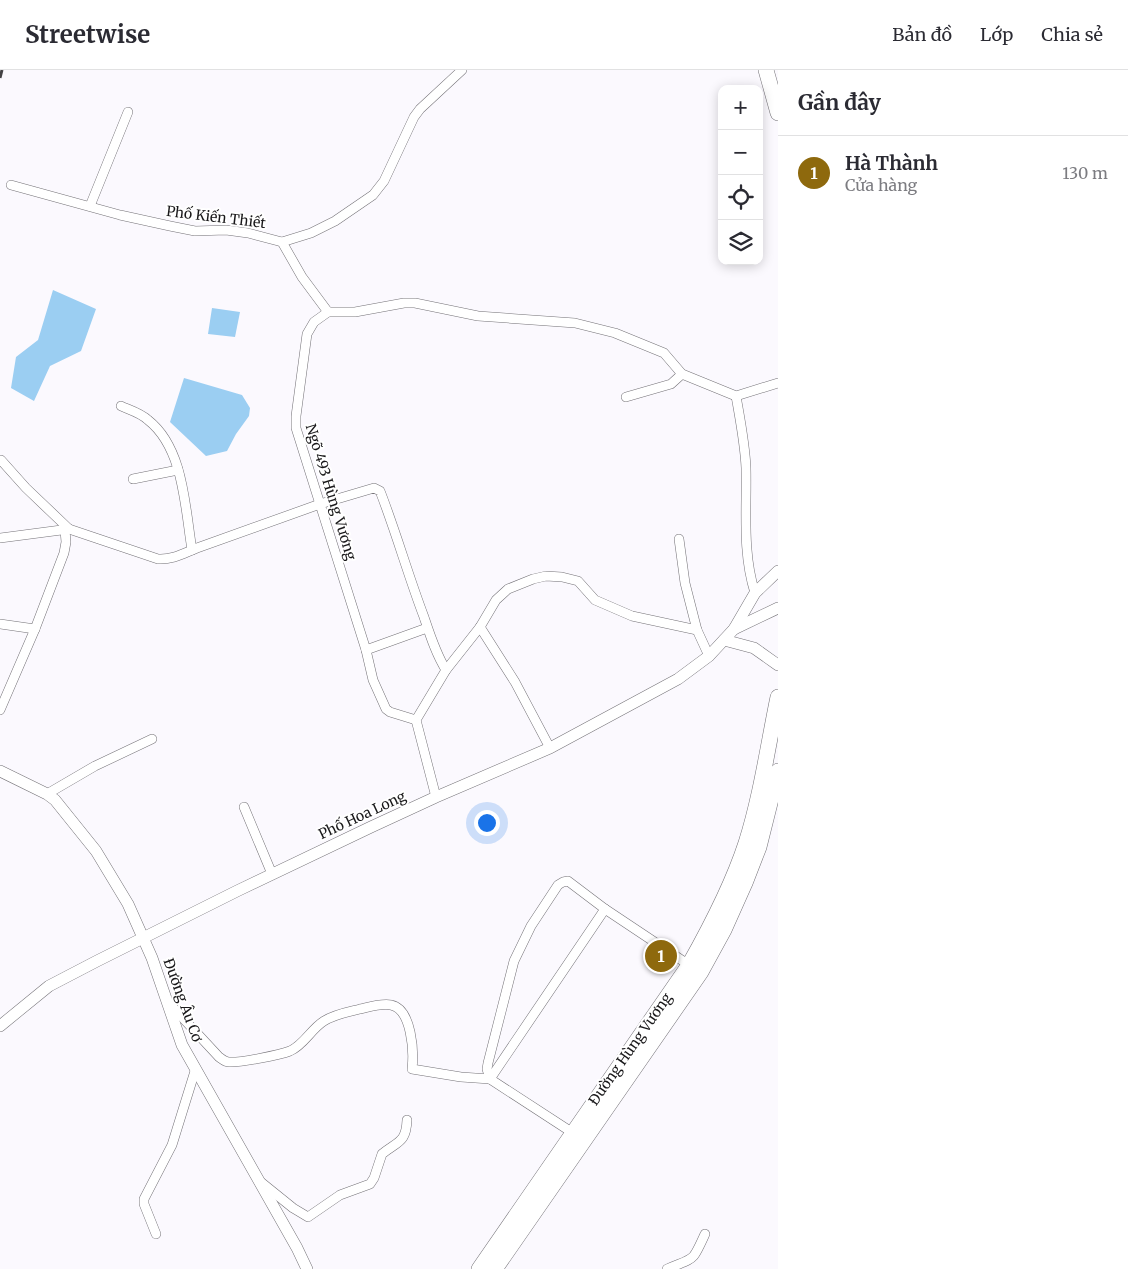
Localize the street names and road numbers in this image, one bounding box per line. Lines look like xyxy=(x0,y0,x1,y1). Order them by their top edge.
street label: Phố Kiến Thiết xyxy=(165,202,267,232)
street label: Ngõ 493 Hùng Vương xyxy=(302,422,360,563)
street label: Phố Hoa Long xyxy=(315,787,409,843)
street label: Đường Âu Cơ xyxy=(160,956,206,1044)
street label: Đường Hùng Vương xyxy=(584,989,676,1109)

